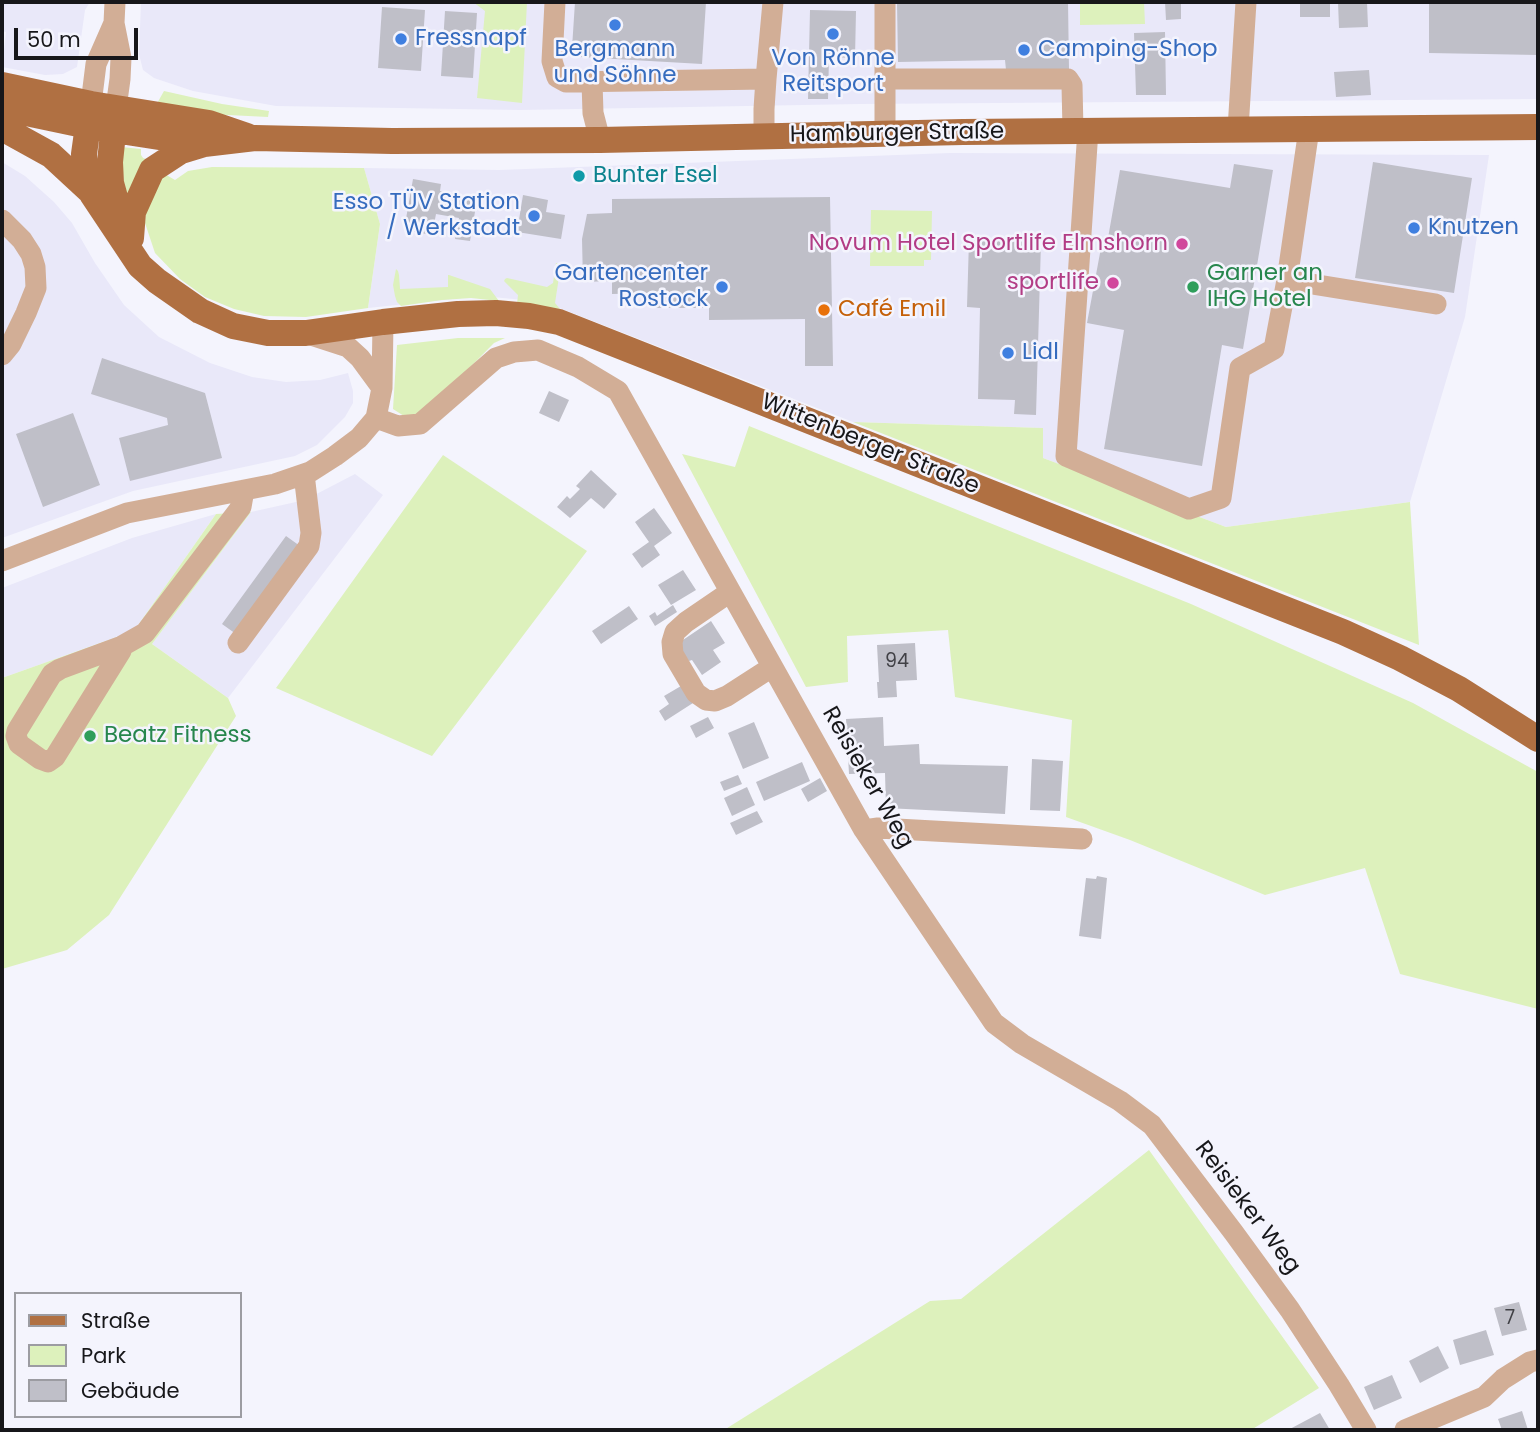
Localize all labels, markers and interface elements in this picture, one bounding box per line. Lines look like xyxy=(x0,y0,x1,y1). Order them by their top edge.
scale bar xyxy=(18,14,142,58)
marker: Bergmann und Söhne xyxy=(607,17,623,33)
text: 50 m xyxy=(27,25,81,54)
place label: Fressnapf xyxy=(415,25,527,53)
marker: Von Rönne Reitsport xyxy=(825,26,841,42)
marker: Fressnapf xyxy=(393,31,409,47)
place label: Bergmann und Söhne xyxy=(553,36,677,90)
place label: Camping-Shop xyxy=(1038,36,1218,64)
marker: Camping-Shop xyxy=(1016,42,1032,58)
place label: Von Rönne Reitsport xyxy=(771,45,895,99)
street label: Hamburger Straße xyxy=(790,118,1004,150)
place label: Bunter Esel xyxy=(593,162,718,190)
marker: Bunter Esel xyxy=(571,168,587,184)
place label: Esso TÜV Station / Werkstadt xyxy=(333,189,520,243)
marker: Esso TÜV Station / Werkstadt xyxy=(526,208,542,224)
place label: Knutzen xyxy=(1428,214,1519,242)
marker: Knutzen xyxy=(1406,220,1422,236)
place label: Novum Hotel Sportlife Elmshorn xyxy=(809,230,1168,258)
marker: Novum Hotel Sportlife Elmshorn xyxy=(1174,236,1190,252)
place label: Gartencenter Rostock xyxy=(554,260,708,314)
place label: Garner an IHG Hotel xyxy=(1207,260,1323,314)
place label: sportlife xyxy=(1007,269,1099,297)
marker: sportlife xyxy=(1105,275,1121,291)
marker: Gartencenter Rostock xyxy=(714,279,730,295)
marker: Garner an IHG Hotel xyxy=(1185,279,1201,295)
place label: Café Emil xyxy=(838,296,946,324)
marker: Café Emil xyxy=(816,302,832,318)
place label: Lidl xyxy=(1022,339,1059,367)
marker: Lidl xyxy=(1000,345,1016,361)
street label: Wittenberger Straße xyxy=(757,389,983,501)
house number: 94 xyxy=(885,651,909,673)
street label: Reisieker Weg xyxy=(815,702,919,854)
place label: Beatz Fitness xyxy=(104,722,251,750)
marker: Beatz Fitness xyxy=(82,728,98,744)
street label: Reisieker Weg xyxy=(1188,1136,1306,1280)
legend xyxy=(14,1292,242,1418)
text: Straße xyxy=(81,1306,150,1335)
house number: 7 xyxy=(1505,1308,1515,1330)
text: Park xyxy=(81,1341,126,1370)
text: Gebäude xyxy=(81,1376,179,1405)

